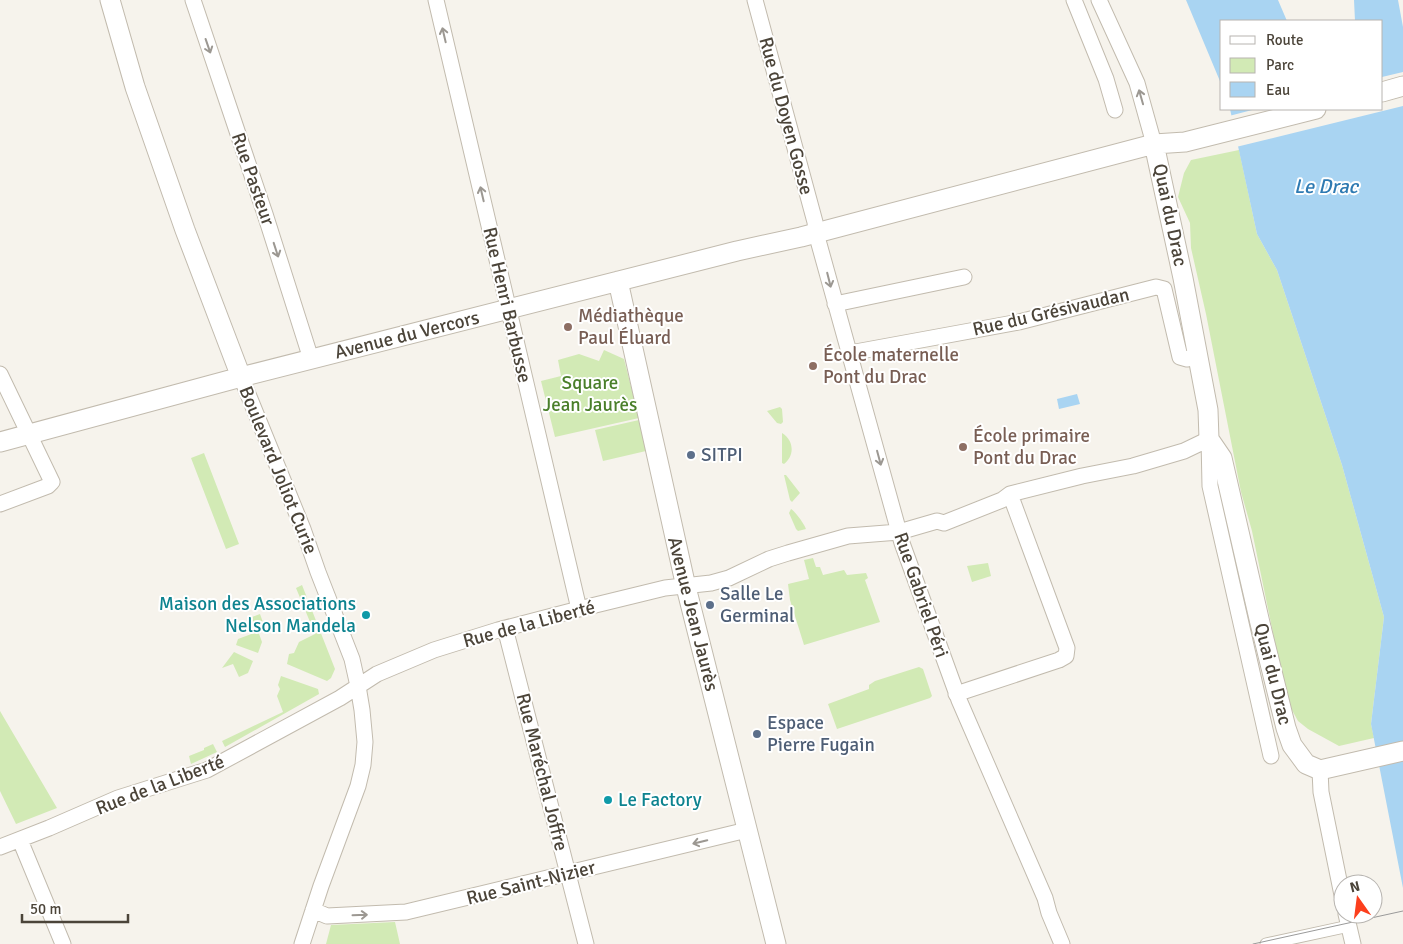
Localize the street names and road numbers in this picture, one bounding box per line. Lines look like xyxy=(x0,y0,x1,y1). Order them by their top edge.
street label: Rue du Doyen Gosse xyxy=(753,34,819,198)
street label: Rue Pasteur xyxy=(226,129,280,229)
street label: Quai du Drac xyxy=(1147,162,1193,268)
street label: Rue Henri Barbusse xyxy=(477,225,537,385)
street label: Rue du Grésivaudan xyxy=(970,282,1132,342)
street label: Avenue du Vercors xyxy=(332,305,482,365)
street label: Boulevard Joliot Curie xyxy=(233,382,323,558)
street label: Rue Gabriel Péri xyxy=(888,529,954,661)
street label: Avenue Jean Jaurès xyxy=(662,534,724,694)
street label: Rue de la Liberté xyxy=(460,595,598,653)
street label: Quai du Drac xyxy=(1249,621,1297,727)
street label: Rue Maréchal Joffre xyxy=(511,691,573,853)
street label: Rue de la Liberté xyxy=(92,749,228,821)
street label: Rue Saint-Nizier xyxy=(464,855,598,911)

